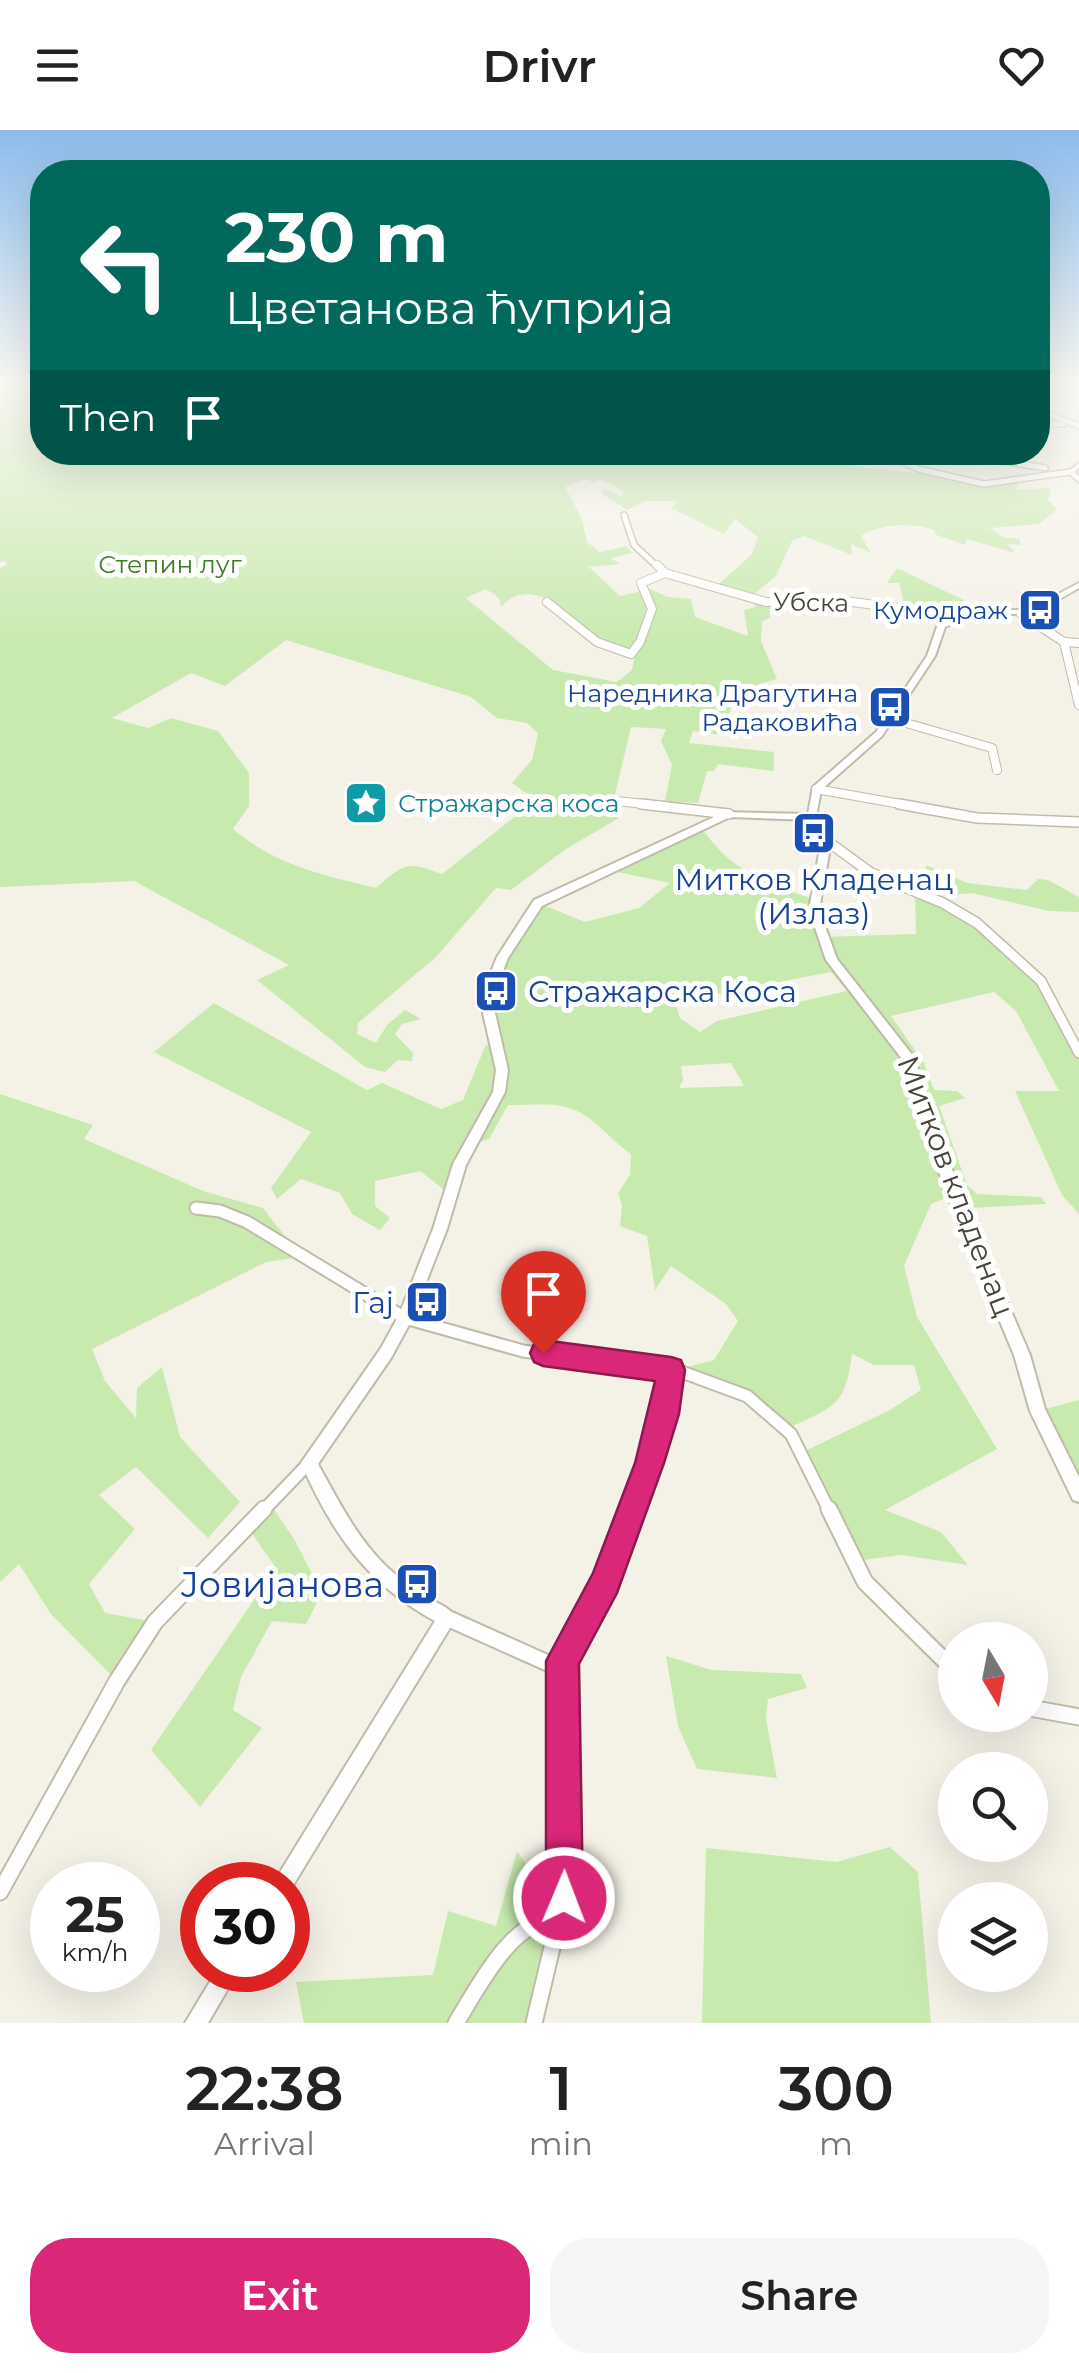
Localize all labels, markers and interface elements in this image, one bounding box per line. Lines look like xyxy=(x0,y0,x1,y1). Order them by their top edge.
icon: menu xyxy=(30,38,85,93)
text: Drivr xyxy=(483,38,596,93)
icon: heart xyxy=(994,38,1049,93)
text: 230 m xyxy=(225,194,449,280)
icon: left xyxy=(60,200,190,330)
text: Цветанова ћуприја xyxy=(225,280,674,335)
icon: arrive xyxy=(176,390,231,445)
text: Then xyxy=(60,394,156,441)
park label: Степин луг xyxy=(98,549,242,579)
street label: Убска xyxy=(773,586,849,618)
bus stop icon: Кумодраж xyxy=(1017,587,1063,633)
place label: Кумодраж xyxy=(873,595,1008,625)
place label: Наредника Драгутина Радаковића xyxy=(567,678,858,737)
bus stop icon: Наредника Драгутина Радаковића xyxy=(867,684,913,730)
place icon: Стражарска коса xyxy=(343,780,389,826)
place label: Стражарска коса xyxy=(398,788,619,818)
bus stop icon: Митков Кладенац (Излаз) xyxy=(791,810,837,856)
place label: Митков Кладенац (Излаз) xyxy=(674,861,954,932)
bus stop icon: Стражарска Коса xyxy=(473,968,519,1014)
place label: Стражарска Коса xyxy=(528,973,797,1010)
street label: Митков кладенац xyxy=(889,1051,1023,1321)
pin xyxy=(501,1251,586,1354)
icon: arrive xyxy=(516,1266,571,1321)
bus stop icon: Гај xyxy=(404,1279,450,1325)
place label: Гај xyxy=(352,1284,394,1321)
bus stop icon: Јовијанова xyxy=(394,1561,440,1607)
place label: Јовијанова xyxy=(180,1563,384,1606)
north arrow xyxy=(938,1622,1048,1732)
map controls xyxy=(938,1622,1048,1992)
button: search xyxy=(938,1752,1048,1862)
position arrow xyxy=(512,1846,616,1950)
speed limit sign: 30 xyxy=(180,1862,310,1992)
button: layers xyxy=(938,1882,1048,1992)
text: 25 xyxy=(65,1884,125,1945)
text: km/h xyxy=(62,1937,128,1967)
text: 22:38 xyxy=(185,2052,344,2125)
text: 1 xyxy=(549,2052,572,2125)
text: 300 xyxy=(778,2052,894,2125)
text: Arrival xyxy=(214,2124,315,2163)
text: min xyxy=(529,2124,593,2163)
text: m xyxy=(819,2124,853,2163)
button: Exit xyxy=(30,2238,530,2353)
button: Share xyxy=(550,2238,1049,2353)

